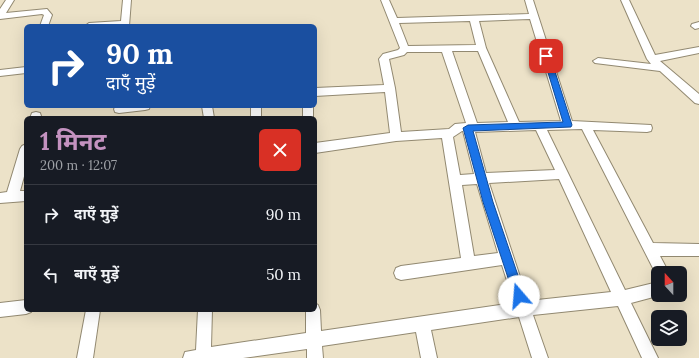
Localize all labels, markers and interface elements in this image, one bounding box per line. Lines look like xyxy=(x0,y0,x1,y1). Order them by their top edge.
text: 90 m xyxy=(106,36,173,72)
pin xyxy=(529,39,563,73)
icon: right xyxy=(40,40,92,92)
icon: arrive xyxy=(535,45,557,67)
text: दाएँ मुड़ें xyxy=(106,71,155,94)
text: 1 मिनट xyxy=(40,126,106,157)
button: close xyxy=(259,129,301,171)
text: 200 m · 12:07 xyxy=(40,157,117,174)
icon: right xyxy=(40,204,62,226)
text: दाएँ मुड़ें xyxy=(74,204,118,223)
text: 90 m xyxy=(266,205,301,224)
icon: left xyxy=(40,264,62,286)
text: बाएँ मुड़ें xyxy=(74,264,119,283)
text: 50 m xyxy=(266,265,301,284)
north arrow xyxy=(651,266,687,302)
map controls xyxy=(651,266,687,346)
position arrow xyxy=(498,275,540,317)
button: layers xyxy=(651,310,687,346)

